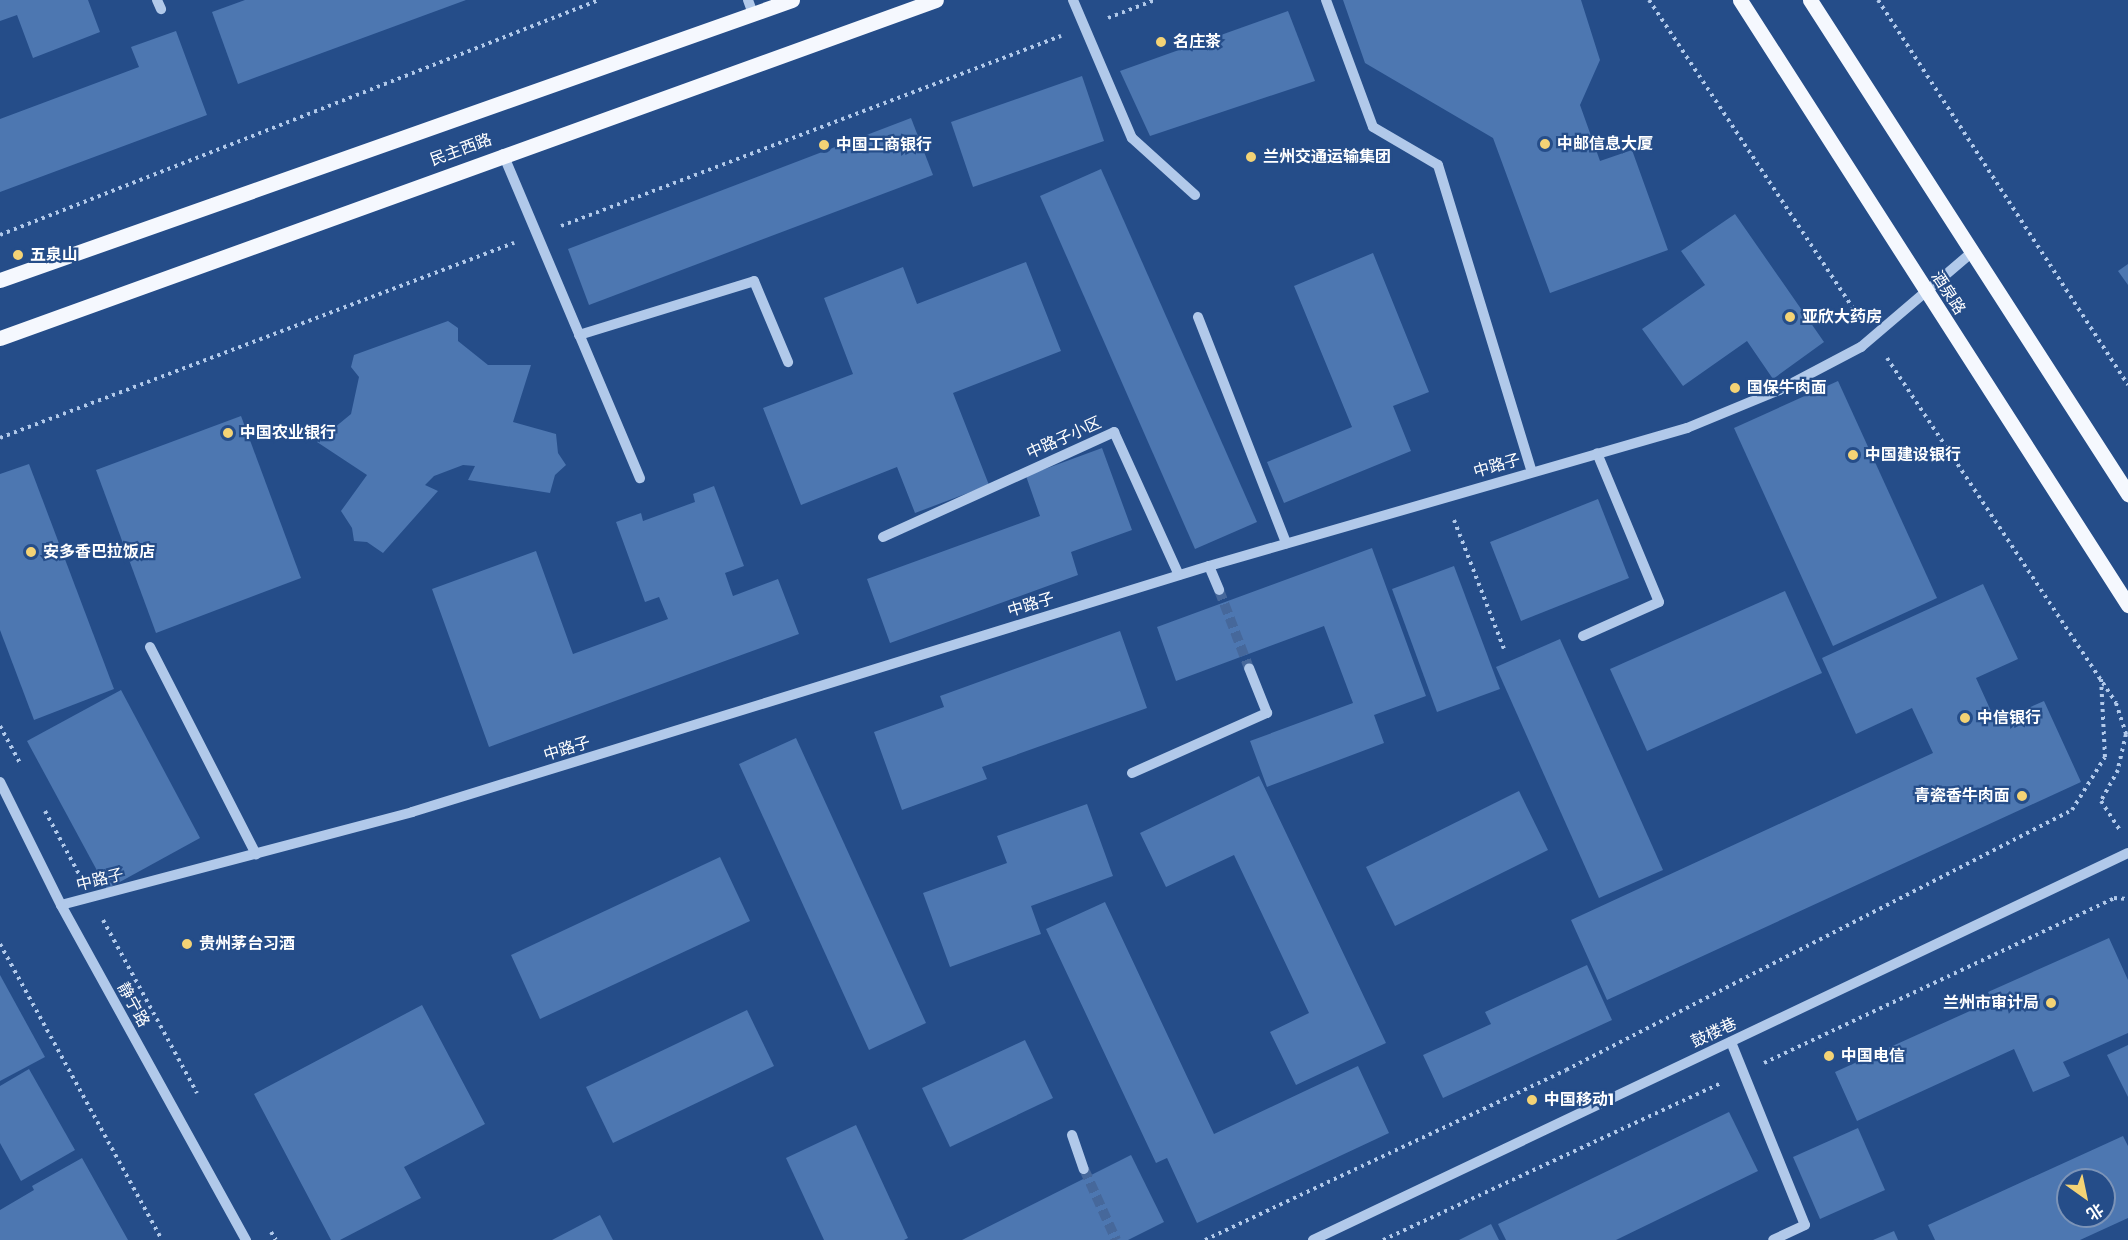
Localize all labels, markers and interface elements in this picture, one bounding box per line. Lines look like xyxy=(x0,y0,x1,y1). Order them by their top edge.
place label: 名庄茶 xyxy=(1173,32,1221,52)
marker: 名庄茶 xyxy=(1154,35,1168,49)
street label: 民主西路 xyxy=(428,130,494,170)
place label: 中邮信息大厦 xyxy=(1557,134,1653,154)
place label: 中国工商银行 xyxy=(836,135,932,155)
marker: 中邮信息大厦 xyxy=(1538,137,1552,151)
marker: 中国工商银行 xyxy=(817,138,831,152)
place label: 兰州交通运输集团 xyxy=(1263,147,1391,167)
marker: 兰州交通运输集团 xyxy=(1244,150,1258,164)
place label: 五泉山 xyxy=(30,245,78,265)
marker: 五泉山 xyxy=(11,248,25,262)
street label: 酒泉路 xyxy=(1927,268,1969,318)
place label: 亚欣大药房 xyxy=(1802,307,1882,327)
marker: 亚欣大药房 xyxy=(1783,310,1797,324)
place label: 国保牛肉面 xyxy=(1747,378,1827,398)
marker: 国保牛肉面 xyxy=(1728,381,1742,395)
street label: 中路子小区 xyxy=(1024,413,1104,463)
place label: 中国农业银行 xyxy=(240,423,336,443)
marker: 中国农业银行 xyxy=(221,426,235,440)
place label: 中国建设银行 xyxy=(1865,445,1961,465)
marker: 中国建设银行 xyxy=(1846,448,1860,462)
street label: 中路子 xyxy=(1471,450,1523,482)
place label: 安多香巴拉饭店 xyxy=(43,542,155,562)
marker: 安多香巴拉饭店 xyxy=(24,545,38,559)
street label: 中路子 xyxy=(1005,589,1057,621)
place label: 中信银行 xyxy=(1977,708,2041,728)
marker: 中信银行 xyxy=(1958,711,1972,725)
street label: 中路子 xyxy=(541,733,593,765)
place label: 青瓷香牛肉面 xyxy=(1914,786,2010,806)
marker: 青瓷香牛肉面 xyxy=(2015,789,2029,803)
street label: 中路子 xyxy=(74,865,126,895)
place label: 贵州茅台习酒 xyxy=(199,934,295,954)
marker: 贵州茅台习酒 xyxy=(180,937,194,951)
street label: 静宁路 xyxy=(113,979,153,1031)
place label: 兰州市审计局 xyxy=(1943,993,2039,1013)
marker: 兰州市审计局 xyxy=(2044,996,2058,1010)
street label: 鼓楼巷 xyxy=(1688,1014,1740,1052)
place label: 中国电信 xyxy=(1841,1046,1905,1066)
marker: 中国电信 xyxy=(1822,1049,1836,1063)
place label: 中国移动1 xyxy=(1544,1090,1614,1110)
marker: 中国移动1 xyxy=(1525,1093,1539,1107)
north arrow xyxy=(2056,1168,2116,1228)
text: 北 xyxy=(2082,1198,2108,1226)

